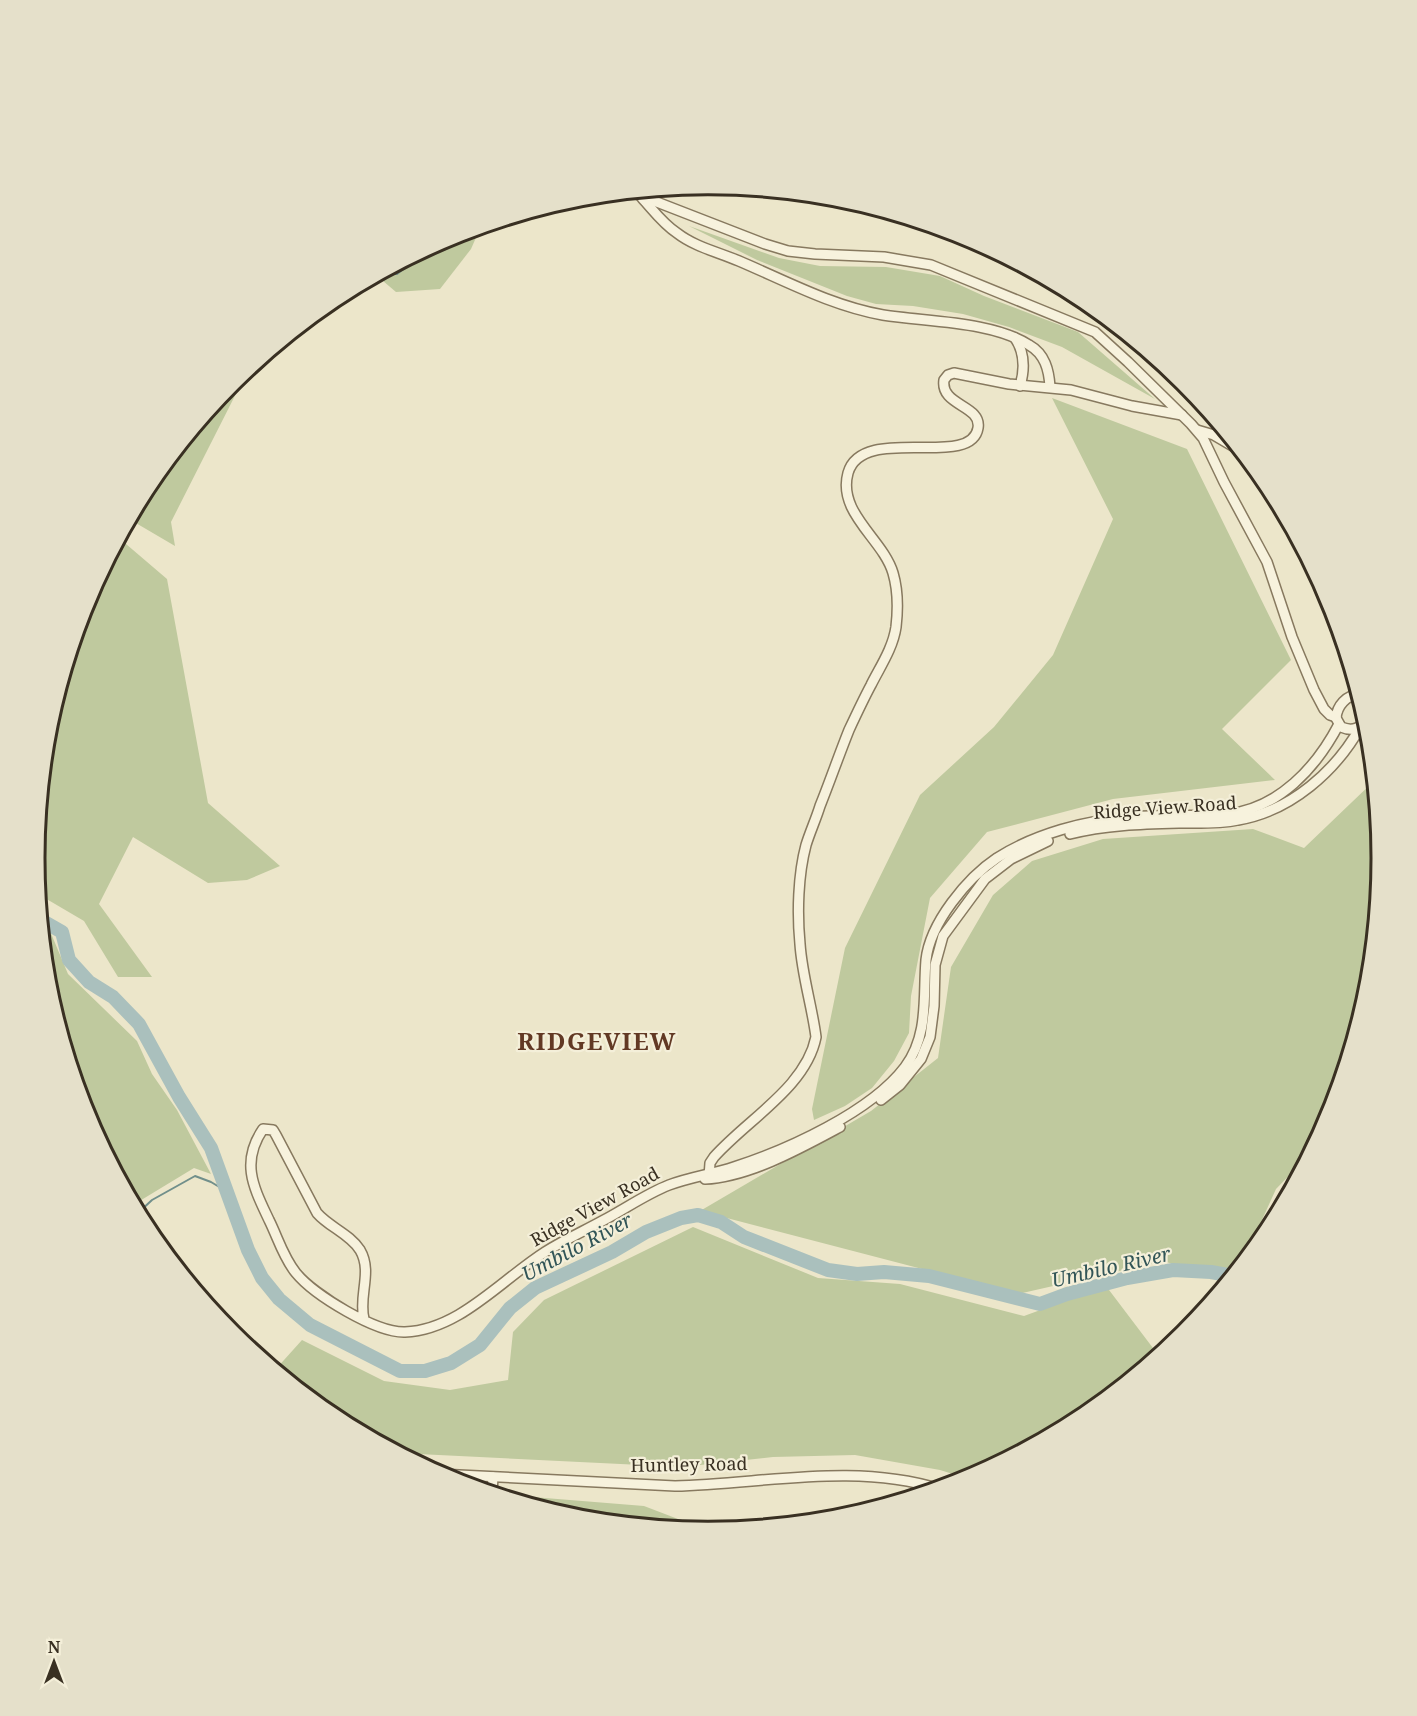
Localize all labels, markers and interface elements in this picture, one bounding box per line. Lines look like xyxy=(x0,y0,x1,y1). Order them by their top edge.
street label: Ridge View Road xyxy=(1092,790,1237,824)
district label: RIDGEVIEW xyxy=(517,1024,677,1057)
street label: Ridge View Road xyxy=(526,1161,663,1251)
water label: Umbilo River xyxy=(517,1206,637,1287)
water label: Umbilo River xyxy=(1048,1240,1174,1293)
street label: Huntley Road xyxy=(630,1451,748,1477)
north arrow xyxy=(24,1632,84,1692)
text: N xyxy=(48,1636,61,1658)

